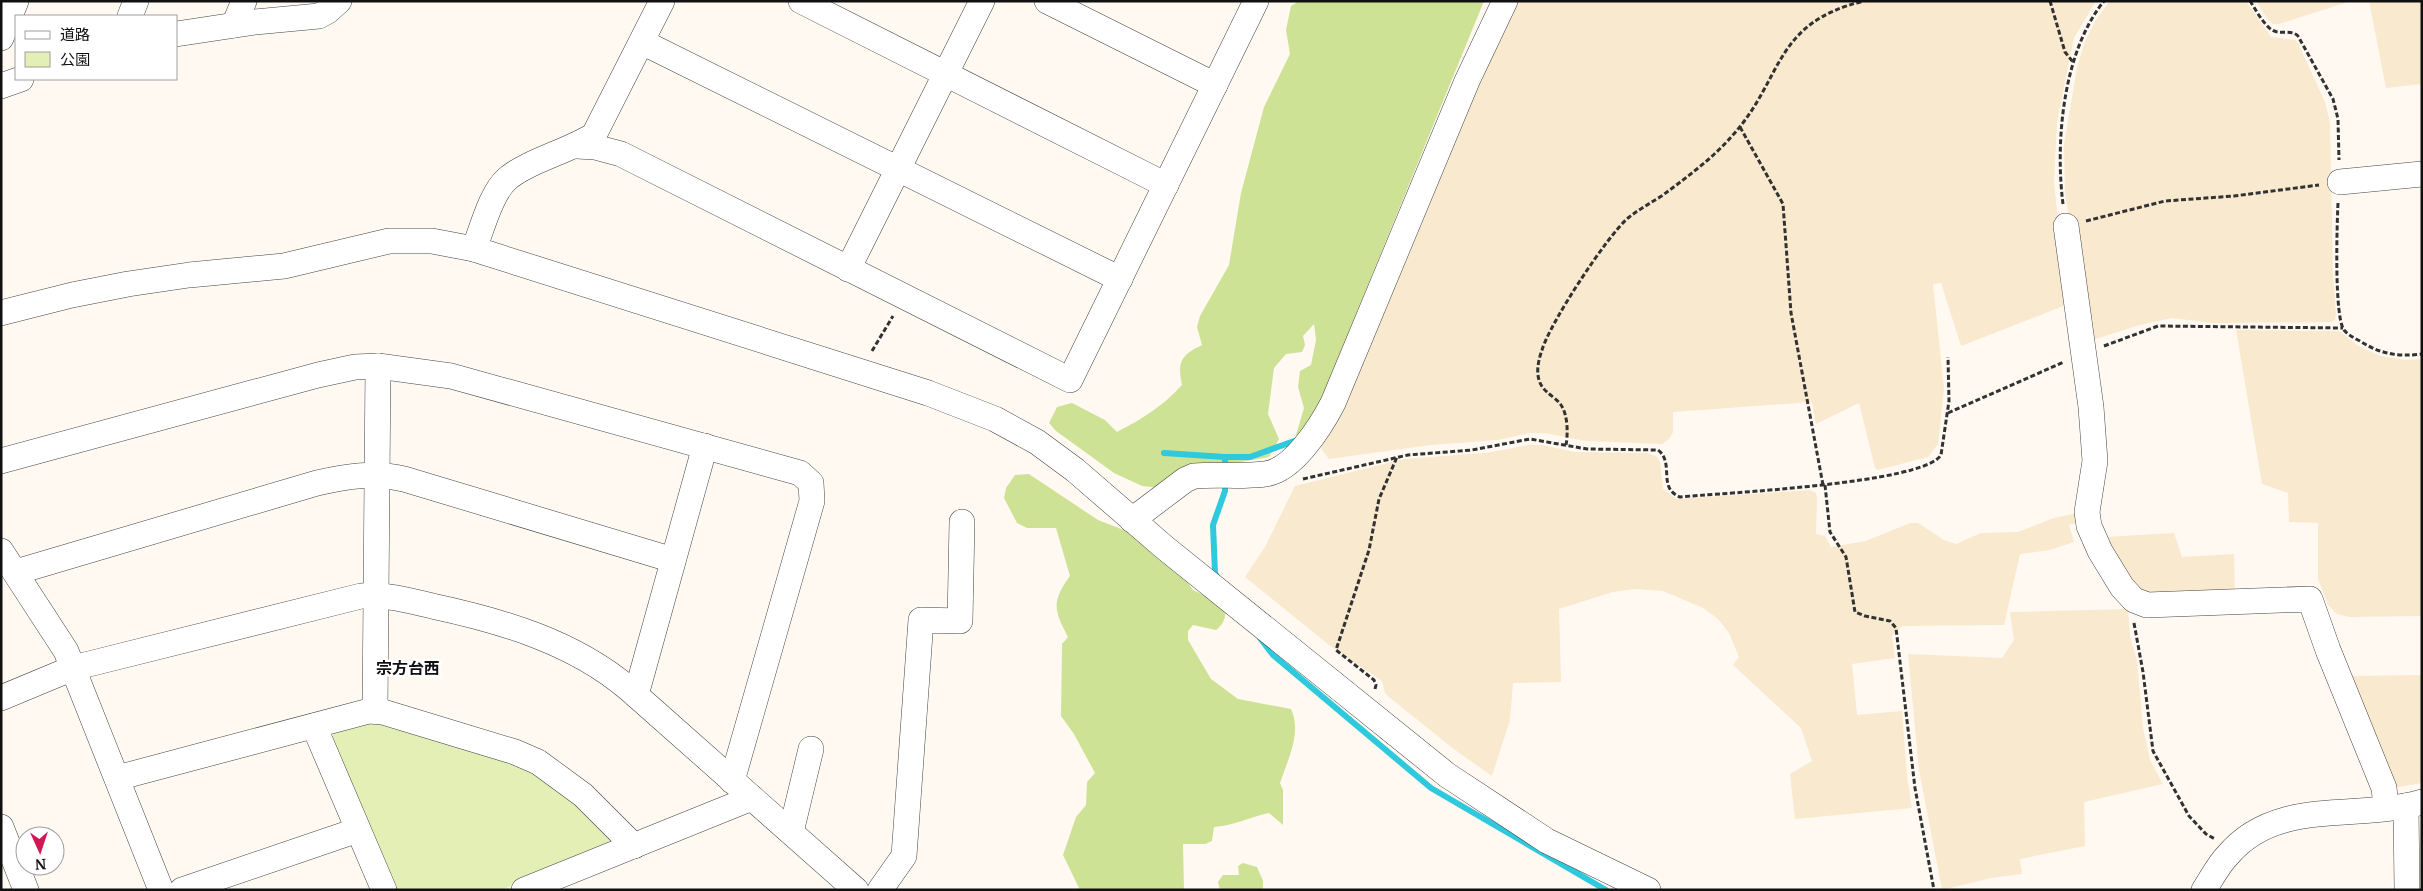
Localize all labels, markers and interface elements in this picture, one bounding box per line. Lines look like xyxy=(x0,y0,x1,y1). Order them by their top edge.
legend xyxy=(15,15,178,80)
text: 道路 xyxy=(60,25,90,44)
text: 公園 xyxy=(60,50,90,69)
district label: 宗方台西 xyxy=(376,658,440,678)
north arrow xyxy=(15,826,65,876)
text: N xyxy=(35,855,47,873)

